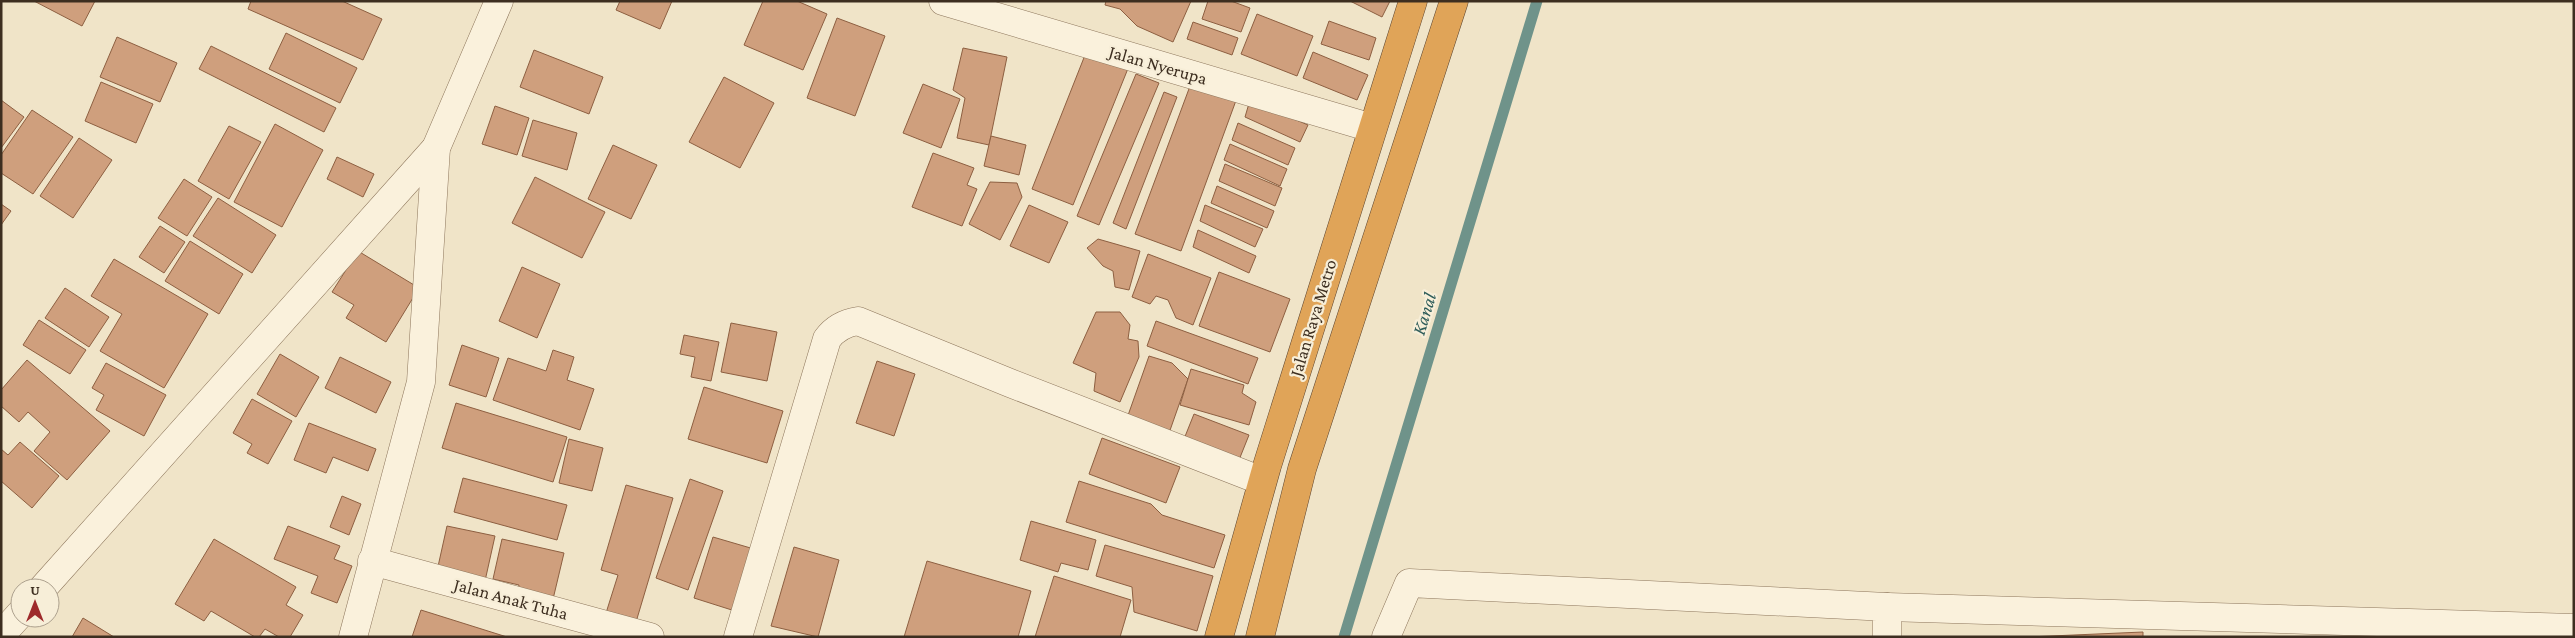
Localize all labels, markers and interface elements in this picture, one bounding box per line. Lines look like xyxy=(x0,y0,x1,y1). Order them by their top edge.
street label: Jalan Nyerupa xyxy=(1105,41,1209,89)
street label: Jalan Raya Metro xyxy=(1285,257,1340,381)
water label: Kanal xyxy=(1408,290,1440,338)
street label: Jalan Anak Tuha xyxy=(450,574,570,624)
north arrow xyxy=(10,578,60,628)
text: U xyxy=(30,582,40,598)

